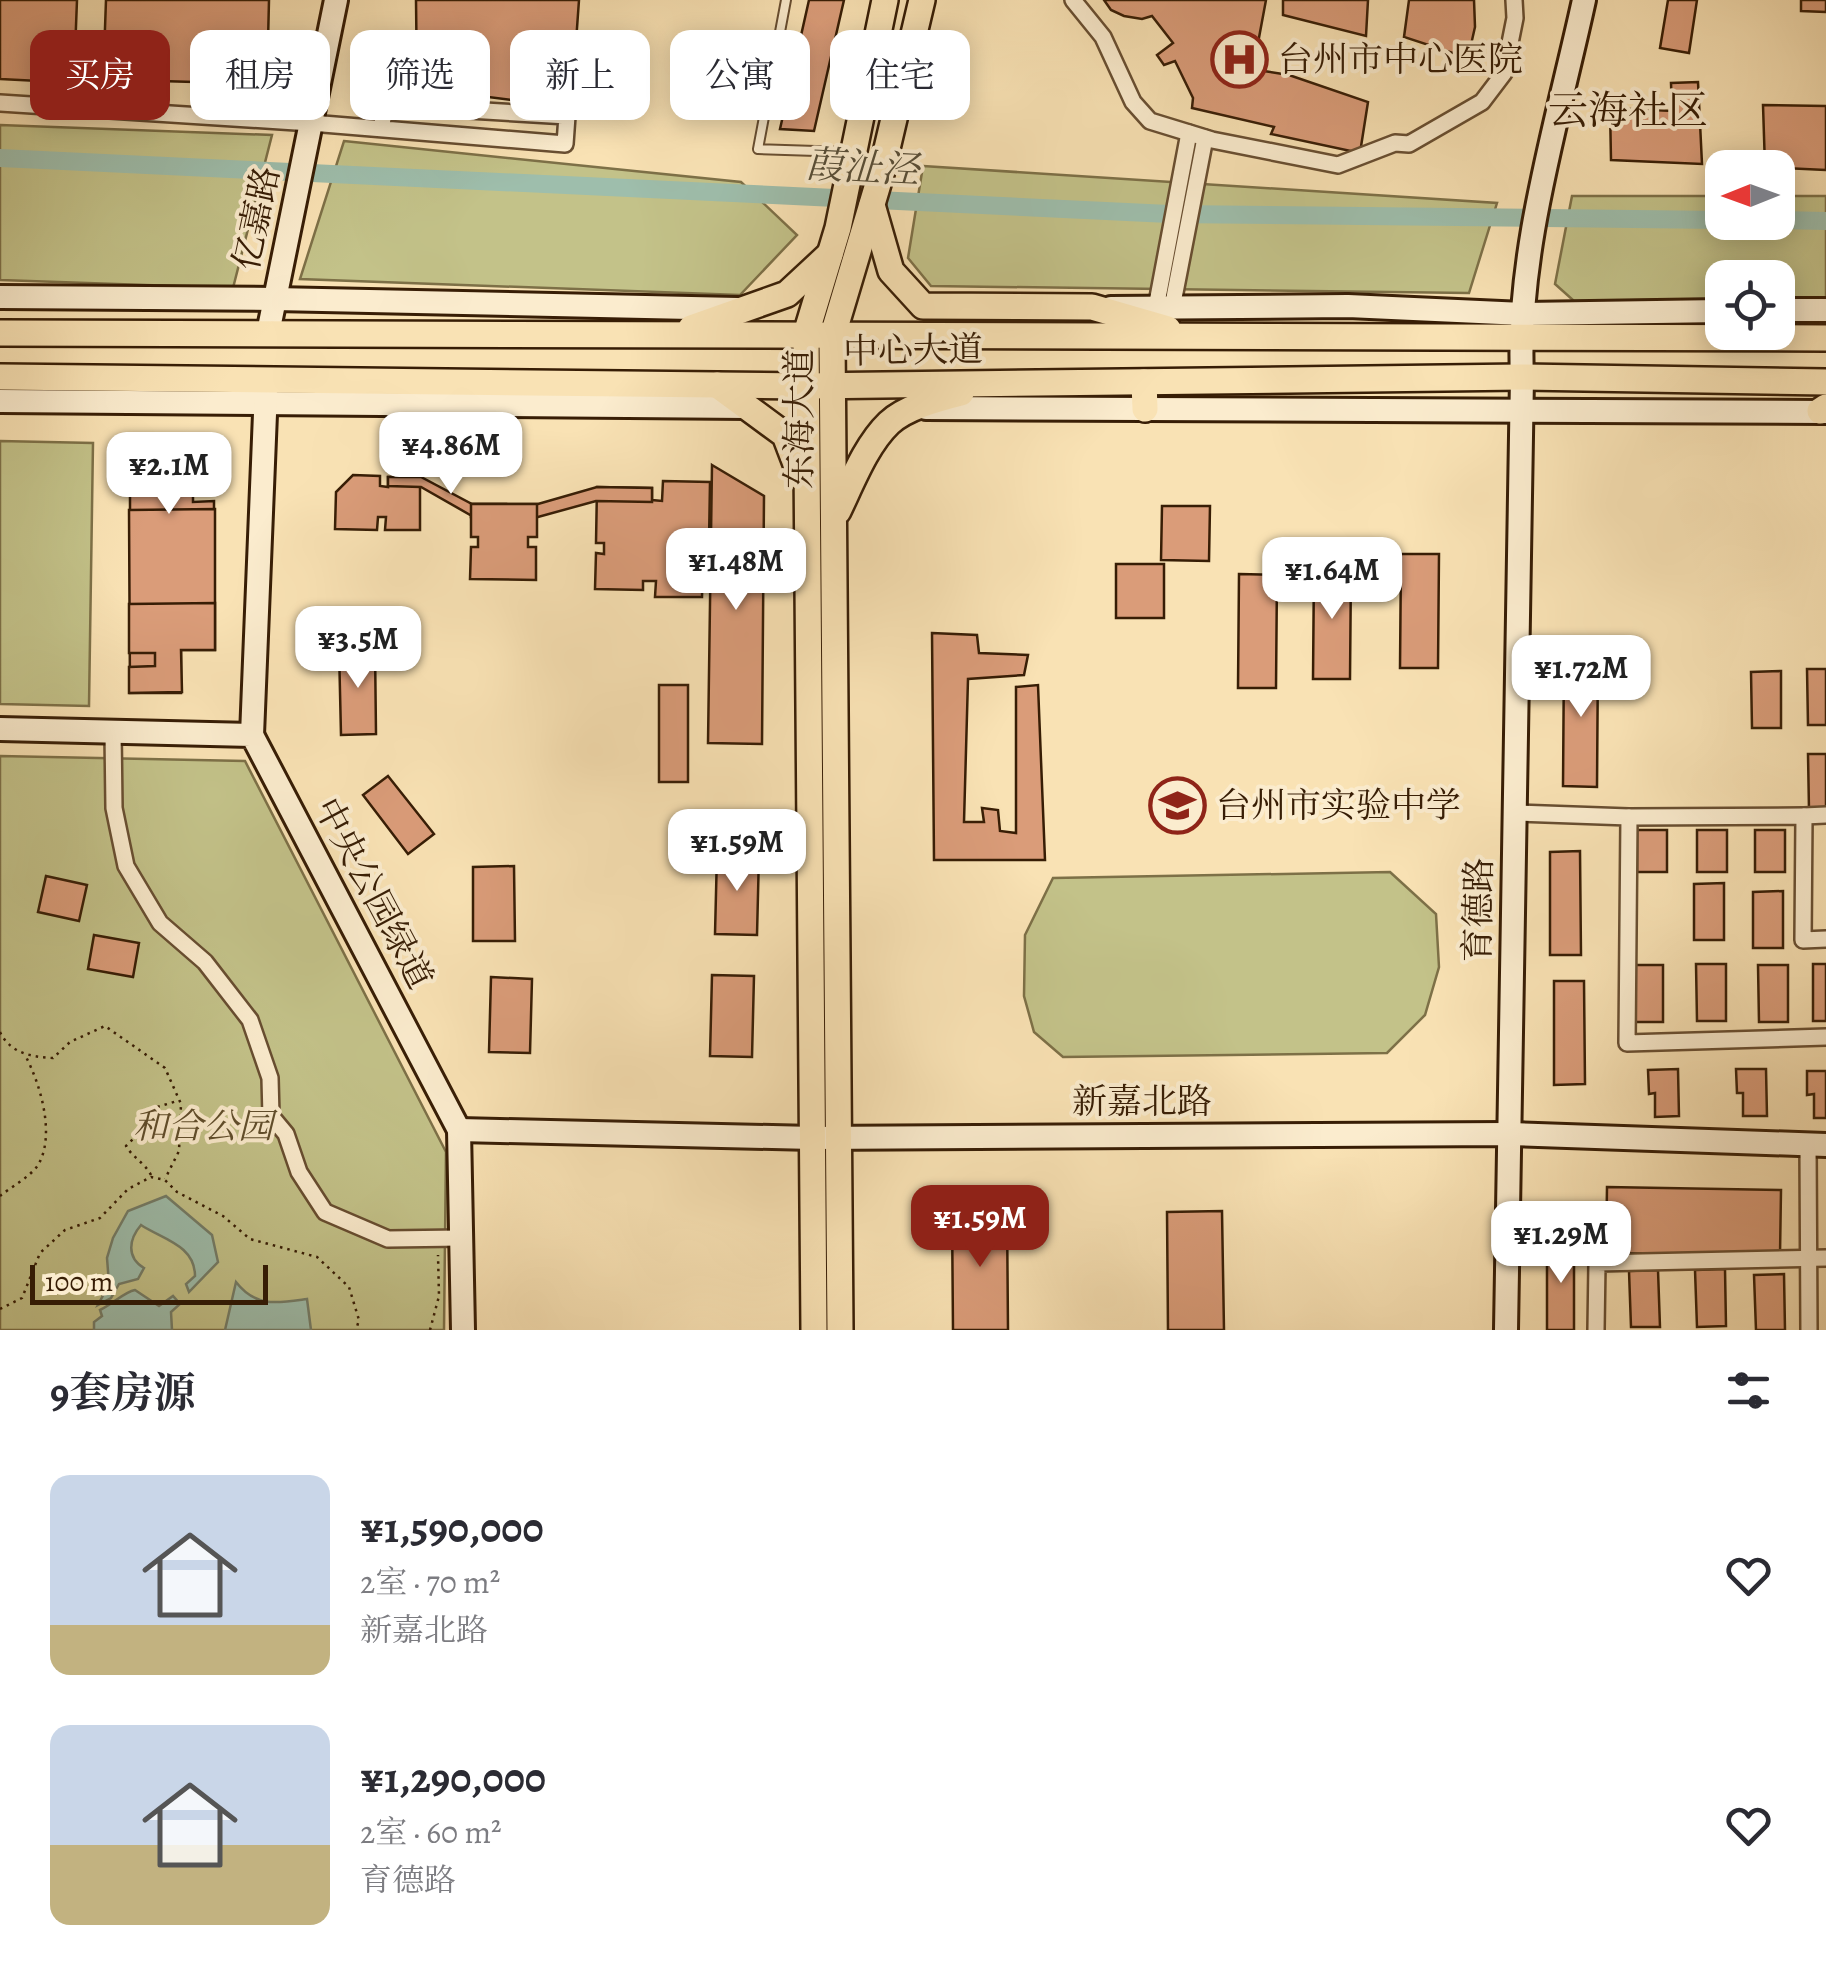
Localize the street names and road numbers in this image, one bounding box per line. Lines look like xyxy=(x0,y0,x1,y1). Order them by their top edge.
street label: 亿嘉路 xyxy=(222,162,290,274)
street label: 中心大道 xyxy=(843,325,983,375)
street label: 东海大道 xyxy=(775,349,823,489)
street label: 中央公园绿道 xyxy=(304,789,444,997)
street label: 育德路 xyxy=(1453,857,1503,963)
street label: 新嘉北路 xyxy=(1072,1077,1212,1125)

